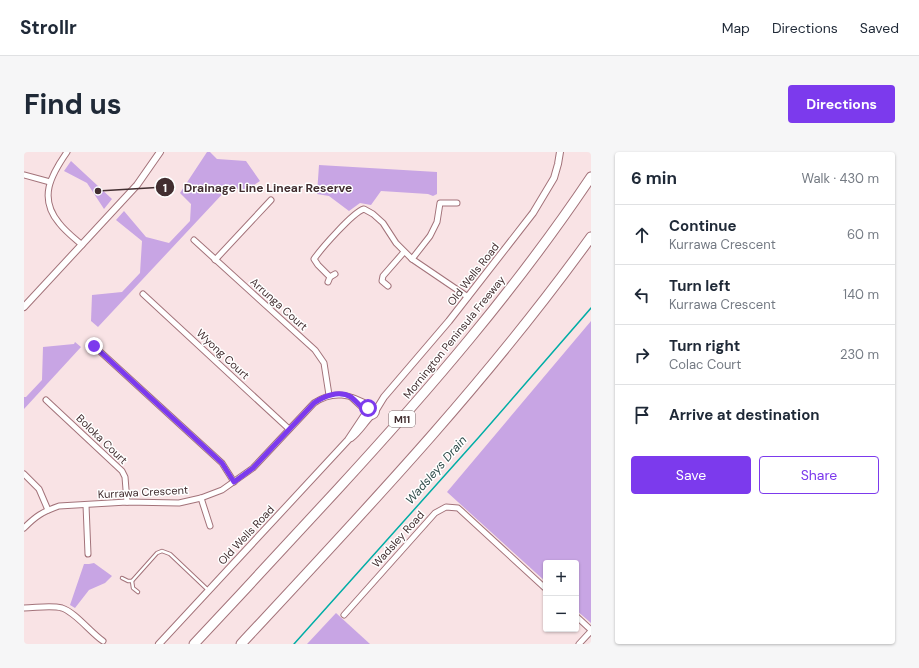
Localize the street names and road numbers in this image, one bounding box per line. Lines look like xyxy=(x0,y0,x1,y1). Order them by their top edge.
street label: Old Wells Road xyxy=(444,240,502,308)
street label: Mornington Peninsula Freeway xyxy=(400,273,508,401)
street label: Arrunga Court xyxy=(247,275,311,333)
street label: Wyong Court xyxy=(194,326,252,382)
street label: Boloka Court xyxy=(74,411,130,467)
road number: M11 xyxy=(389,411,415,427)
street label: Kurrawa Crescent xyxy=(98,483,188,501)
street label: Old Wells Road xyxy=(215,502,277,568)
street label: Wadsley Road xyxy=(369,508,427,570)

